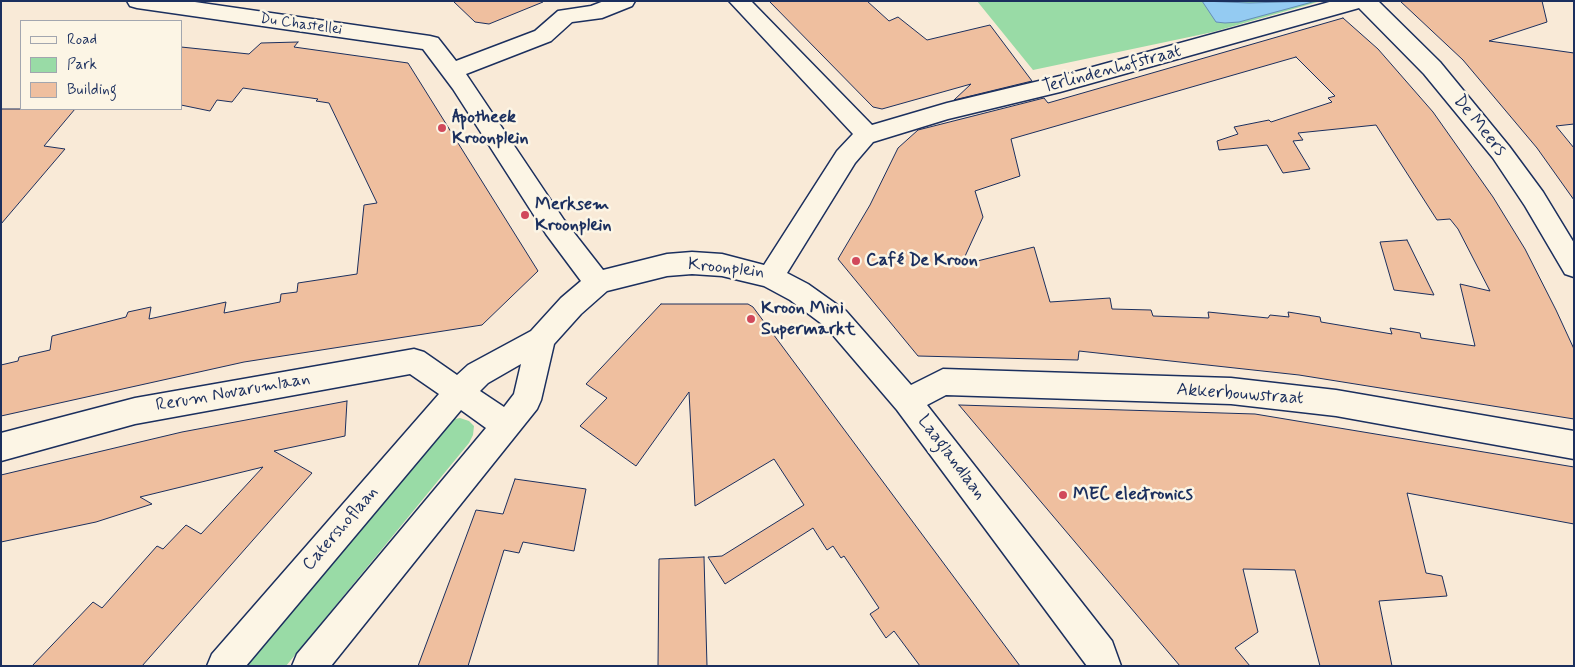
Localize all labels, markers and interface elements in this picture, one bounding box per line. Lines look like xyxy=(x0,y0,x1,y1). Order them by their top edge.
street label: Du Chastellei xyxy=(259,10,343,40)
legend xyxy=(20,20,182,110)
text: Road xyxy=(67,30,97,50)
street label: Terlindenhofstraat xyxy=(1040,41,1184,99)
text: Park xyxy=(67,55,97,75)
text: Building xyxy=(67,80,117,100)
street label: De Meers xyxy=(1448,91,1510,161)
place label: Apotheek Kroonplein xyxy=(452,107,529,150)
marker: Apotheek Kroonplein xyxy=(436,122,448,134)
place label: Merksem Kroonplein xyxy=(535,194,612,236)
marker: Merksem Kroonplein xyxy=(519,209,531,221)
place label: Café De Kroon xyxy=(866,250,978,272)
street label: Kroonplein xyxy=(687,254,765,284)
marker: Café De Kroon xyxy=(850,255,862,267)
place label: Kroon Mini Supermarkt xyxy=(761,298,856,340)
marker: Kroon Mini Supermarkt xyxy=(745,313,757,325)
street label: Rerum Novarumlaan xyxy=(154,369,312,417)
street label: Akkerbouwstraat xyxy=(1176,380,1304,410)
street label: Laaglandlaan xyxy=(912,411,990,505)
street label: Catershoflaan xyxy=(298,482,384,576)
place label: MEC electronics xyxy=(1073,484,1193,506)
marker: MEC electronics xyxy=(1057,489,1069,501)

